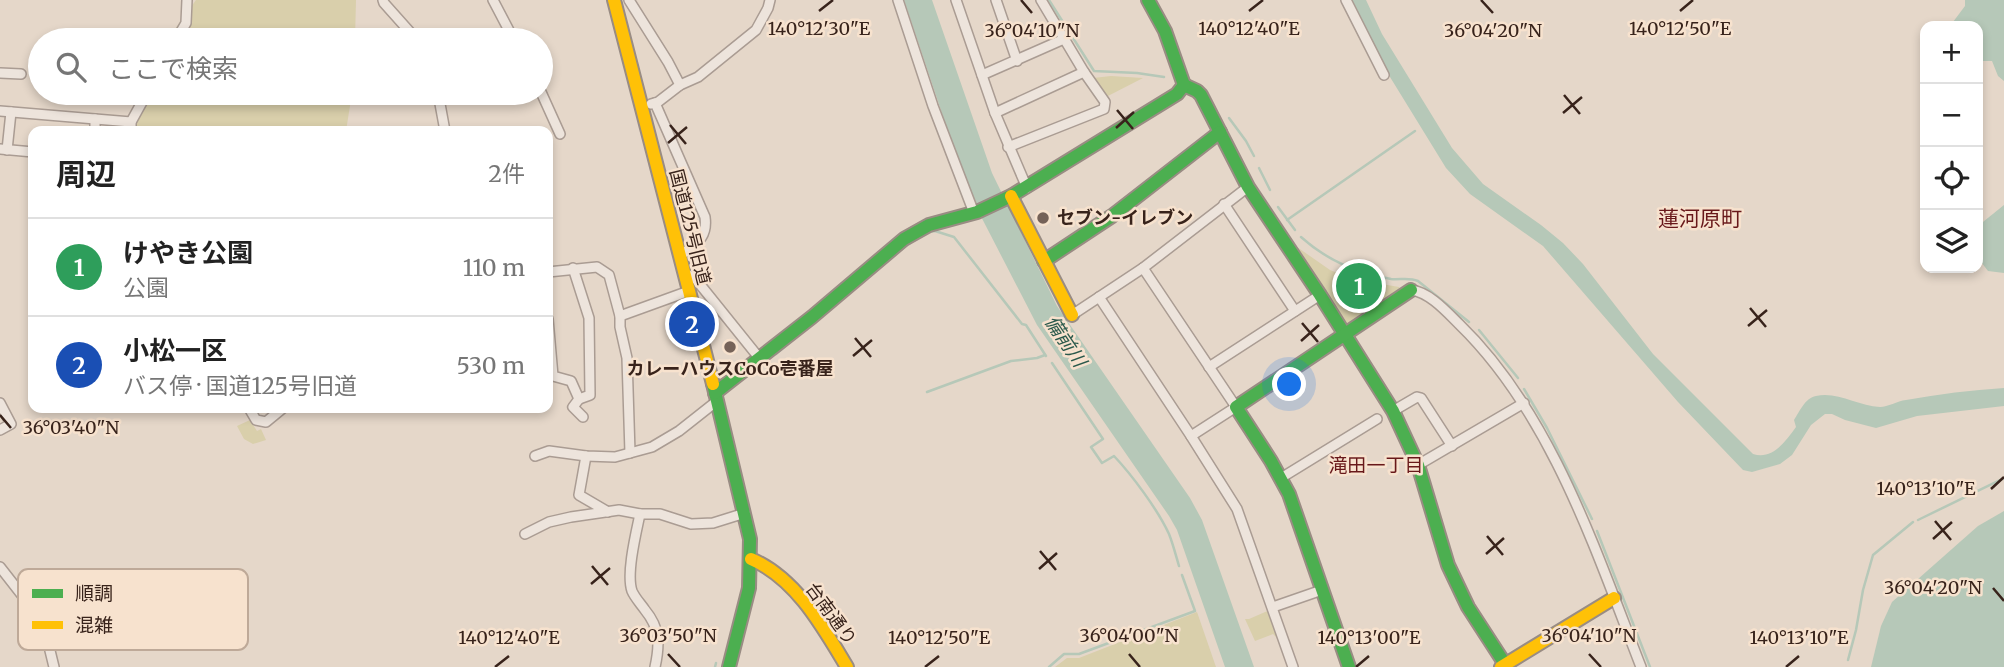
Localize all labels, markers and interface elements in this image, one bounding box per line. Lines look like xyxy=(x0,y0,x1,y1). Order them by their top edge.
text: 140°12'30"E xyxy=(768,17,871,40)
text: 140°12'40"E xyxy=(1198,17,1300,40)
text: 140°12'50"E xyxy=(1629,17,1732,40)
text: 36°04'10"N xyxy=(985,19,1079,42)
text: 36°04'20"N xyxy=(1444,19,1542,42)
map controls xyxy=(1920,21,1983,273)
button: + xyxy=(1920,21,1983,84)
search box xyxy=(28,28,553,105)
icon: search xyxy=(52,48,90,86)
text: ここで検索 xyxy=(108,52,238,85)
button: − xyxy=(1920,84,1983,147)
button: locate xyxy=(1920,147,1983,210)
text: 周辺 xyxy=(56,155,116,193)
text: 2件 xyxy=(488,159,525,188)
street label: 国道125号旧道 xyxy=(665,167,716,287)
district label: 蓮河原町 xyxy=(1658,205,1742,232)
place label: セブン-イレブン xyxy=(1057,206,1193,229)
marker: セブン-イレブン xyxy=(1035,210,1051,226)
button: layers xyxy=(1920,210,1983,273)
text: けやき公園 xyxy=(123,236,253,269)
text: 1 xyxy=(74,253,84,282)
text: 110 m xyxy=(463,253,525,282)
pin: 1 xyxy=(1336,260,1382,312)
text: 公園 xyxy=(123,273,169,302)
pin: 2 xyxy=(669,298,715,350)
water label: 備前川 xyxy=(1040,311,1093,373)
text: 小松一区 xyxy=(123,334,227,367)
marker: カレーハウスCoCo壱番屋 xyxy=(722,339,738,355)
text: 2 xyxy=(72,351,86,380)
text: 530 m xyxy=(457,351,525,380)
place label: カレーハウスCoCo壱番屋 xyxy=(627,357,833,380)
your location xyxy=(1272,367,1306,401)
text: バス停 · 国道125号旧道 xyxy=(123,371,357,400)
text: 36°03'40"N xyxy=(23,416,119,439)
district label: 滝田一丁目 xyxy=(1328,453,1424,477)
text: 140°13'10"E xyxy=(1877,477,1976,500)
legend xyxy=(18,569,248,650)
text: 36°04'20"N xyxy=(1884,576,1982,599)
street label: 台南通り xyxy=(801,578,862,650)
text: 順調 xyxy=(75,581,113,605)
text: 混雑 xyxy=(75,613,113,637)
text: 36°03'50"N xyxy=(619,624,717,647)
text: 36°04'00"N xyxy=(1080,624,1178,647)
text: 36°04'10"N xyxy=(1542,624,1636,647)
text: 140°12'40"E xyxy=(458,626,560,649)
text: 140°12'50"E xyxy=(888,626,991,649)
text: 140°13'00"E xyxy=(1318,626,1421,649)
text: 140°13'10"E xyxy=(1750,626,1849,649)

